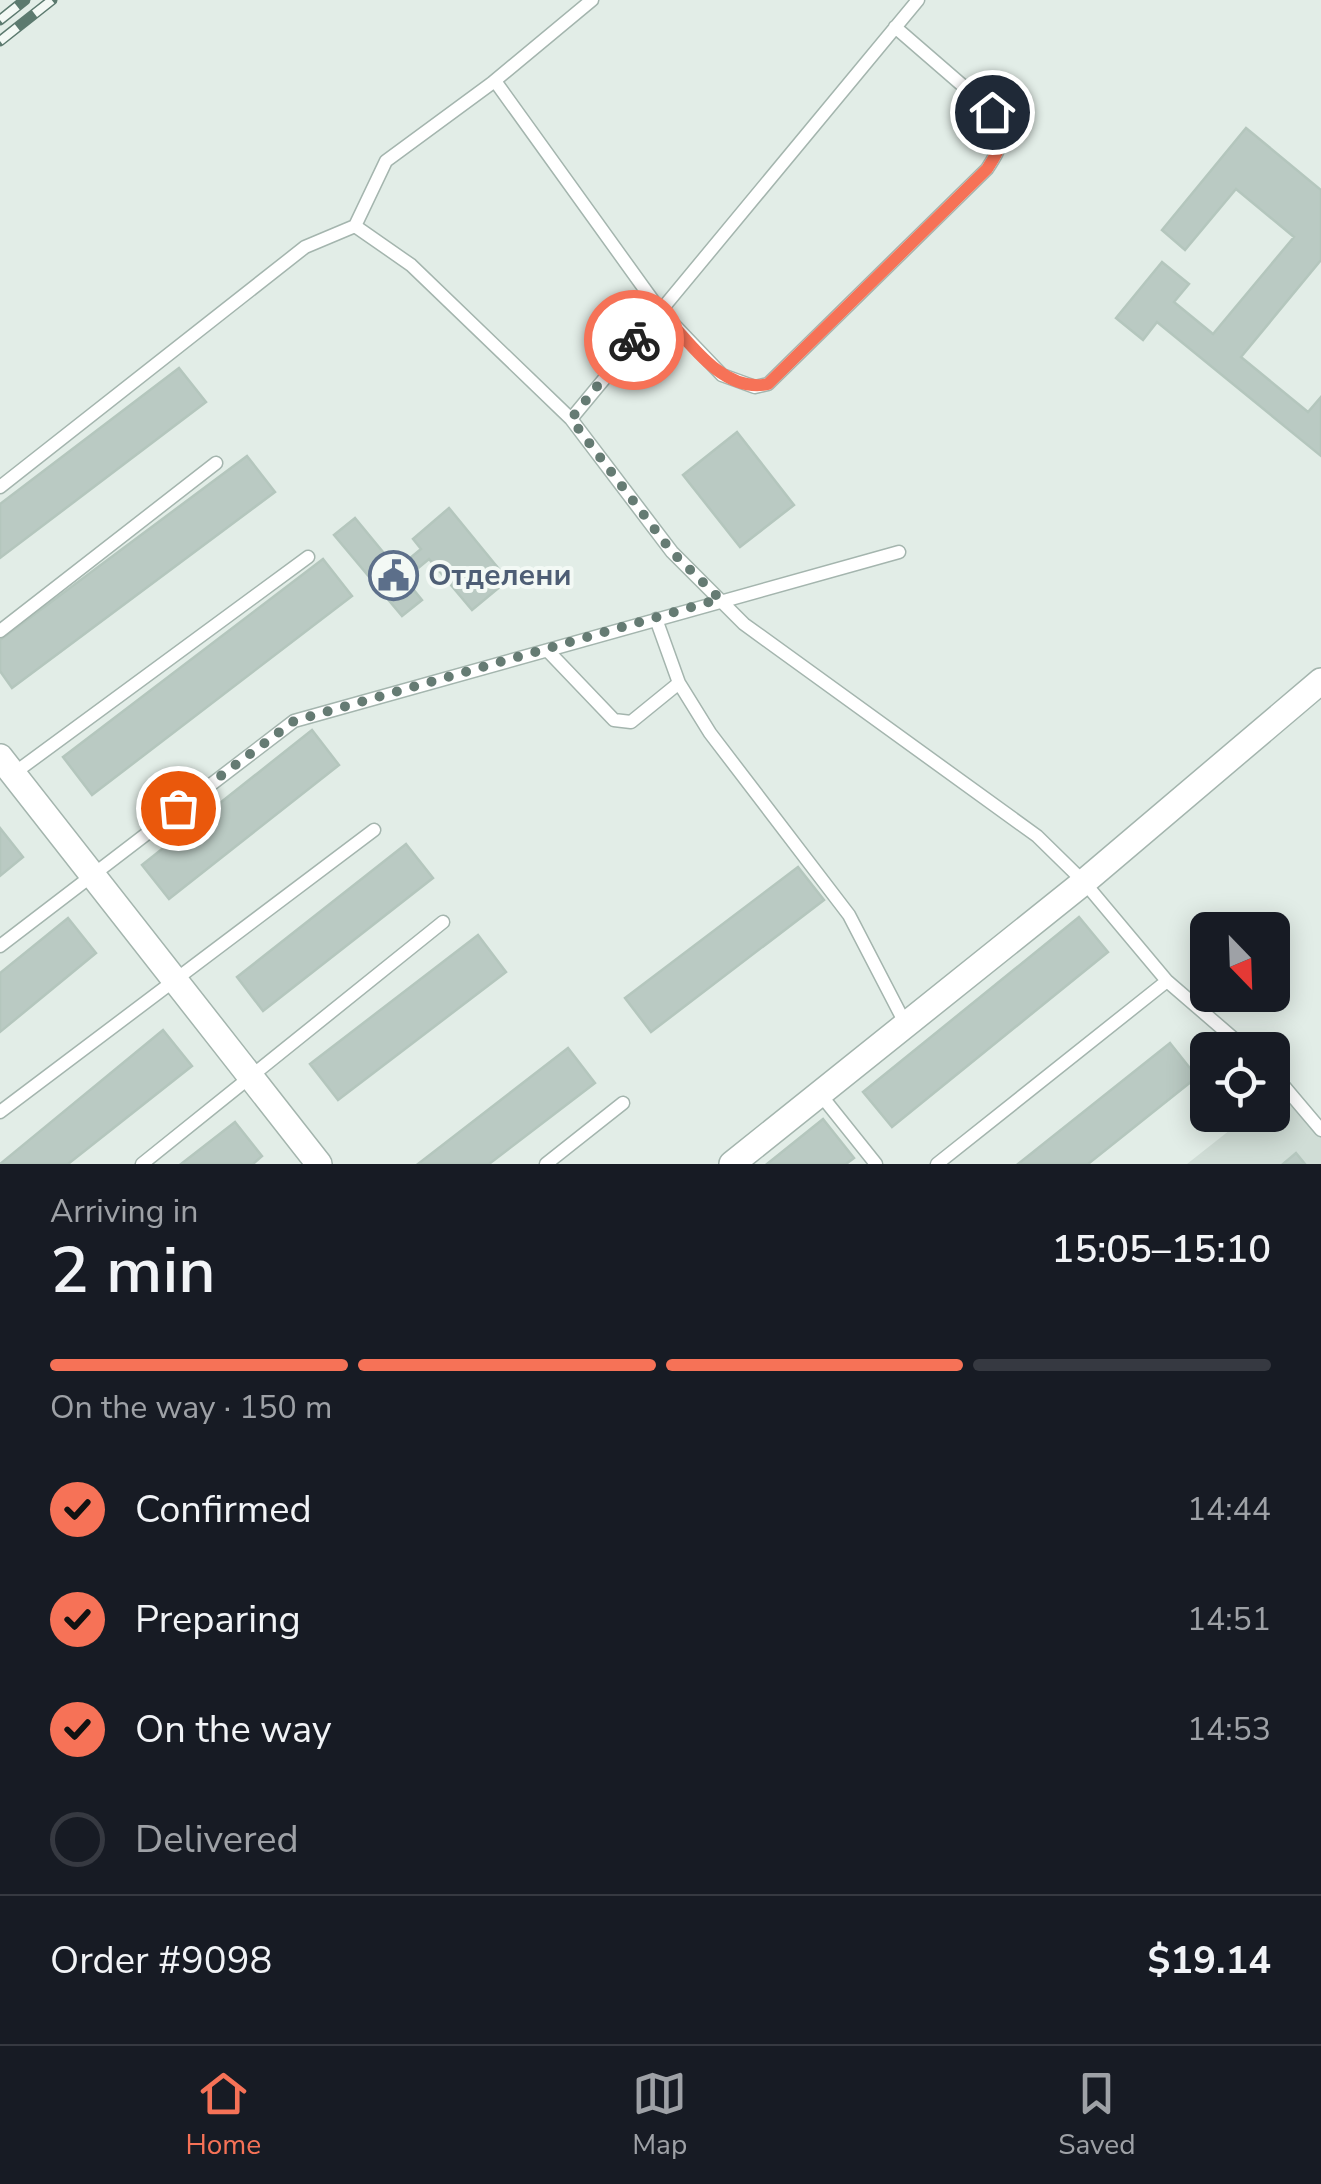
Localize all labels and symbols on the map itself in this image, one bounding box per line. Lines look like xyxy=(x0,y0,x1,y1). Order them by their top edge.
pin xyxy=(950,70,1035,155)
courier xyxy=(584,290,684,390)
public building icon: Отделени xyxy=(367,549,419,601)
place label: Отделени xyxy=(428,555,572,596)
pin xyxy=(136,766,221,851)
north arrow xyxy=(1190,912,1290,1012)

